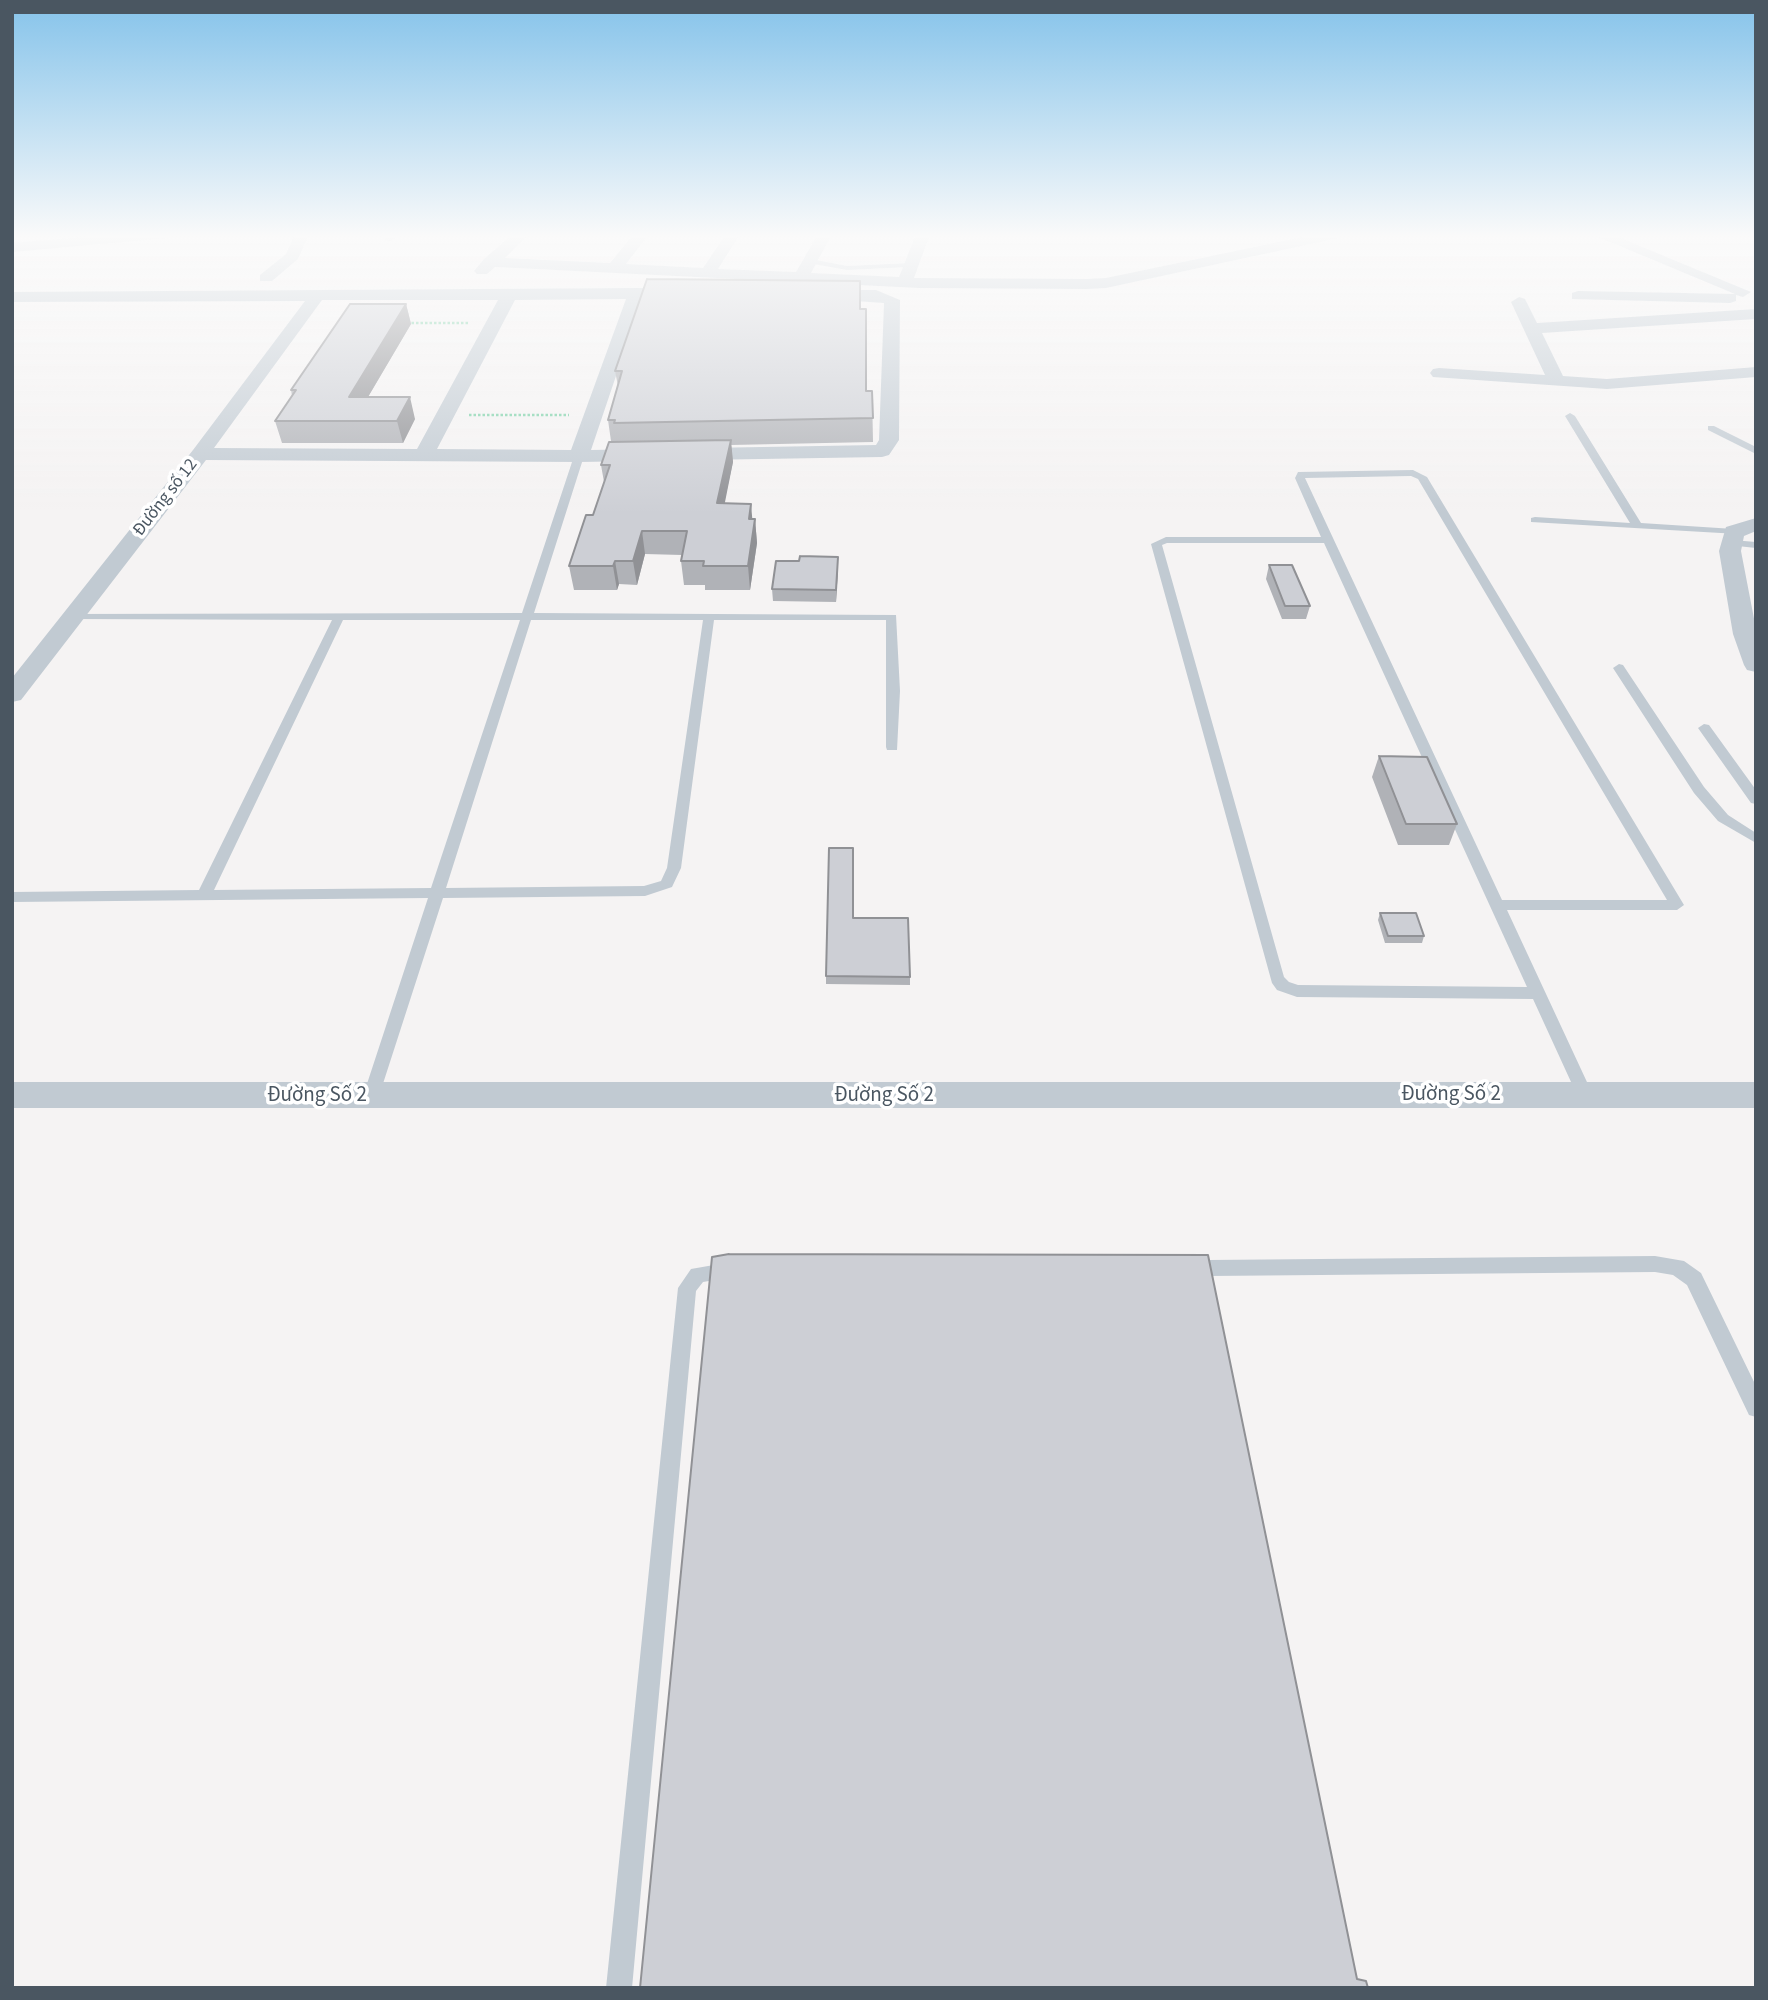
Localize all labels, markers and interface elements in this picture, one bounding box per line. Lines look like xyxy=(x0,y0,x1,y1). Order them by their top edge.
street label: Đường số 12 xyxy=(129,455,203,541)
street label: Đường Số 2 xyxy=(1401,1082,1501,1108)
street label: Đường Số 2 xyxy=(267,1083,367,1109)
street label: Đường Số 2 xyxy=(834,1083,934,1109)

